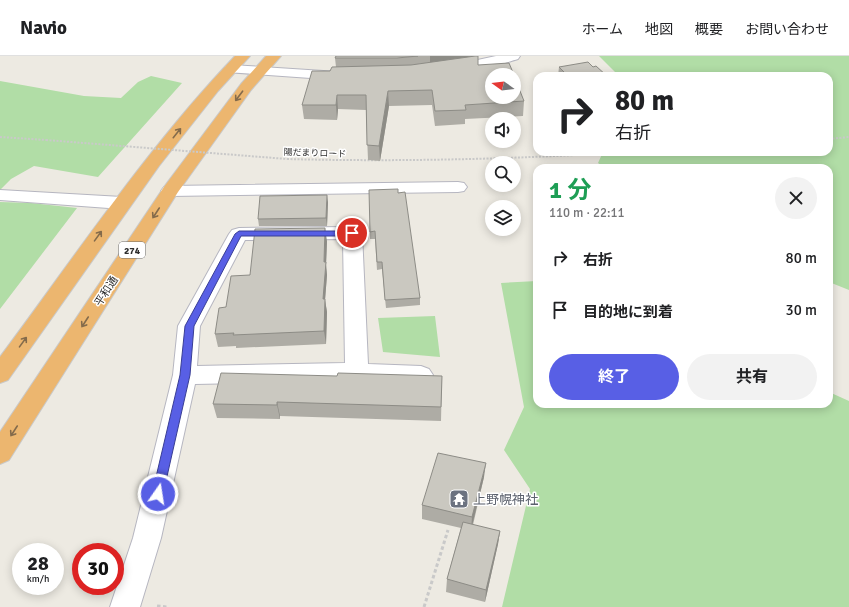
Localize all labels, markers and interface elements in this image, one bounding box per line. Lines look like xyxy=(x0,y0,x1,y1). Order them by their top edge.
text: Navio xyxy=(20,16,67,40)
text: ホーム xyxy=(581,21,623,38)
text: 地図 xyxy=(645,21,673,38)
text: 概要 xyxy=(695,21,723,38)
text: お問い合わせ xyxy=(745,21,829,38)
north arrow xyxy=(485,68,521,104)
map controls xyxy=(485,68,521,236)
text: 80 m xyxy=(615,84,674,118)
icon: right xyxy=(549,88,601,140)
one-way arrow xyxy=(235,90,244,101)
button: sound xyxy=(485,112,521,148)
text: 右折 xyxy=(615,122,651,144)
one-way arrow xyxy=(172,128,181,138)
street label: 陽だまりロード xyxy=(283,147,347,160)
button: search xyxy=(485,156,521,192)
text: 1 分 xyxy=(549,175,591,205)
button: close xyxy=(775,177,817,219)
button: layers xyxy=(485,200,521,236)
text: 110 m · 22:11 xyxy=(549,205,625,221)
one-way arrow xyxy=(152,207,160,218)
pin xyxy=(335,216,369,250)
icon: arrive xyxy=(341,222,363,244)
one-way arrow xyxy=(94,231,103,242)
road number: 274 xyxy=(119,242,145,258)
icon: right xyxy=(549,247,571,269)
text: 80 m xyxy=(786,249,817,267)
text: 右折 xyxy=(583,251,613,269)
street label: 平和通 xyxy=(92,274,121,309)
icon: arrive xyxy=(549,299,571,321)
text: 30 m xyxy=(786,301,817,319)
text: 目的地に到着 xyxy=(583,303,673,321)
one-way arrow xyxy=(81,316,89,327)
one-way arrow xyxy=(19,337,27,348)
button: 終了 xyxy=(549,354,679,400)
button: 共有 xyxy=(687,354,817,400)
one-way arrow xyxy=(10,425,18,436)
position arrow xyxy=(137,473,179,515)
temple icon: 上野幌神社 xyxy=(448,488,470,510)
place label: 上野幌神社 xyxy=(473,492,538,508)
speed limit sign: 30 xyxy=(72,543,124,595)
text: 28 xyxy=(27,551,49,576)
text: km/h xyxy=(27,573,49,585)

